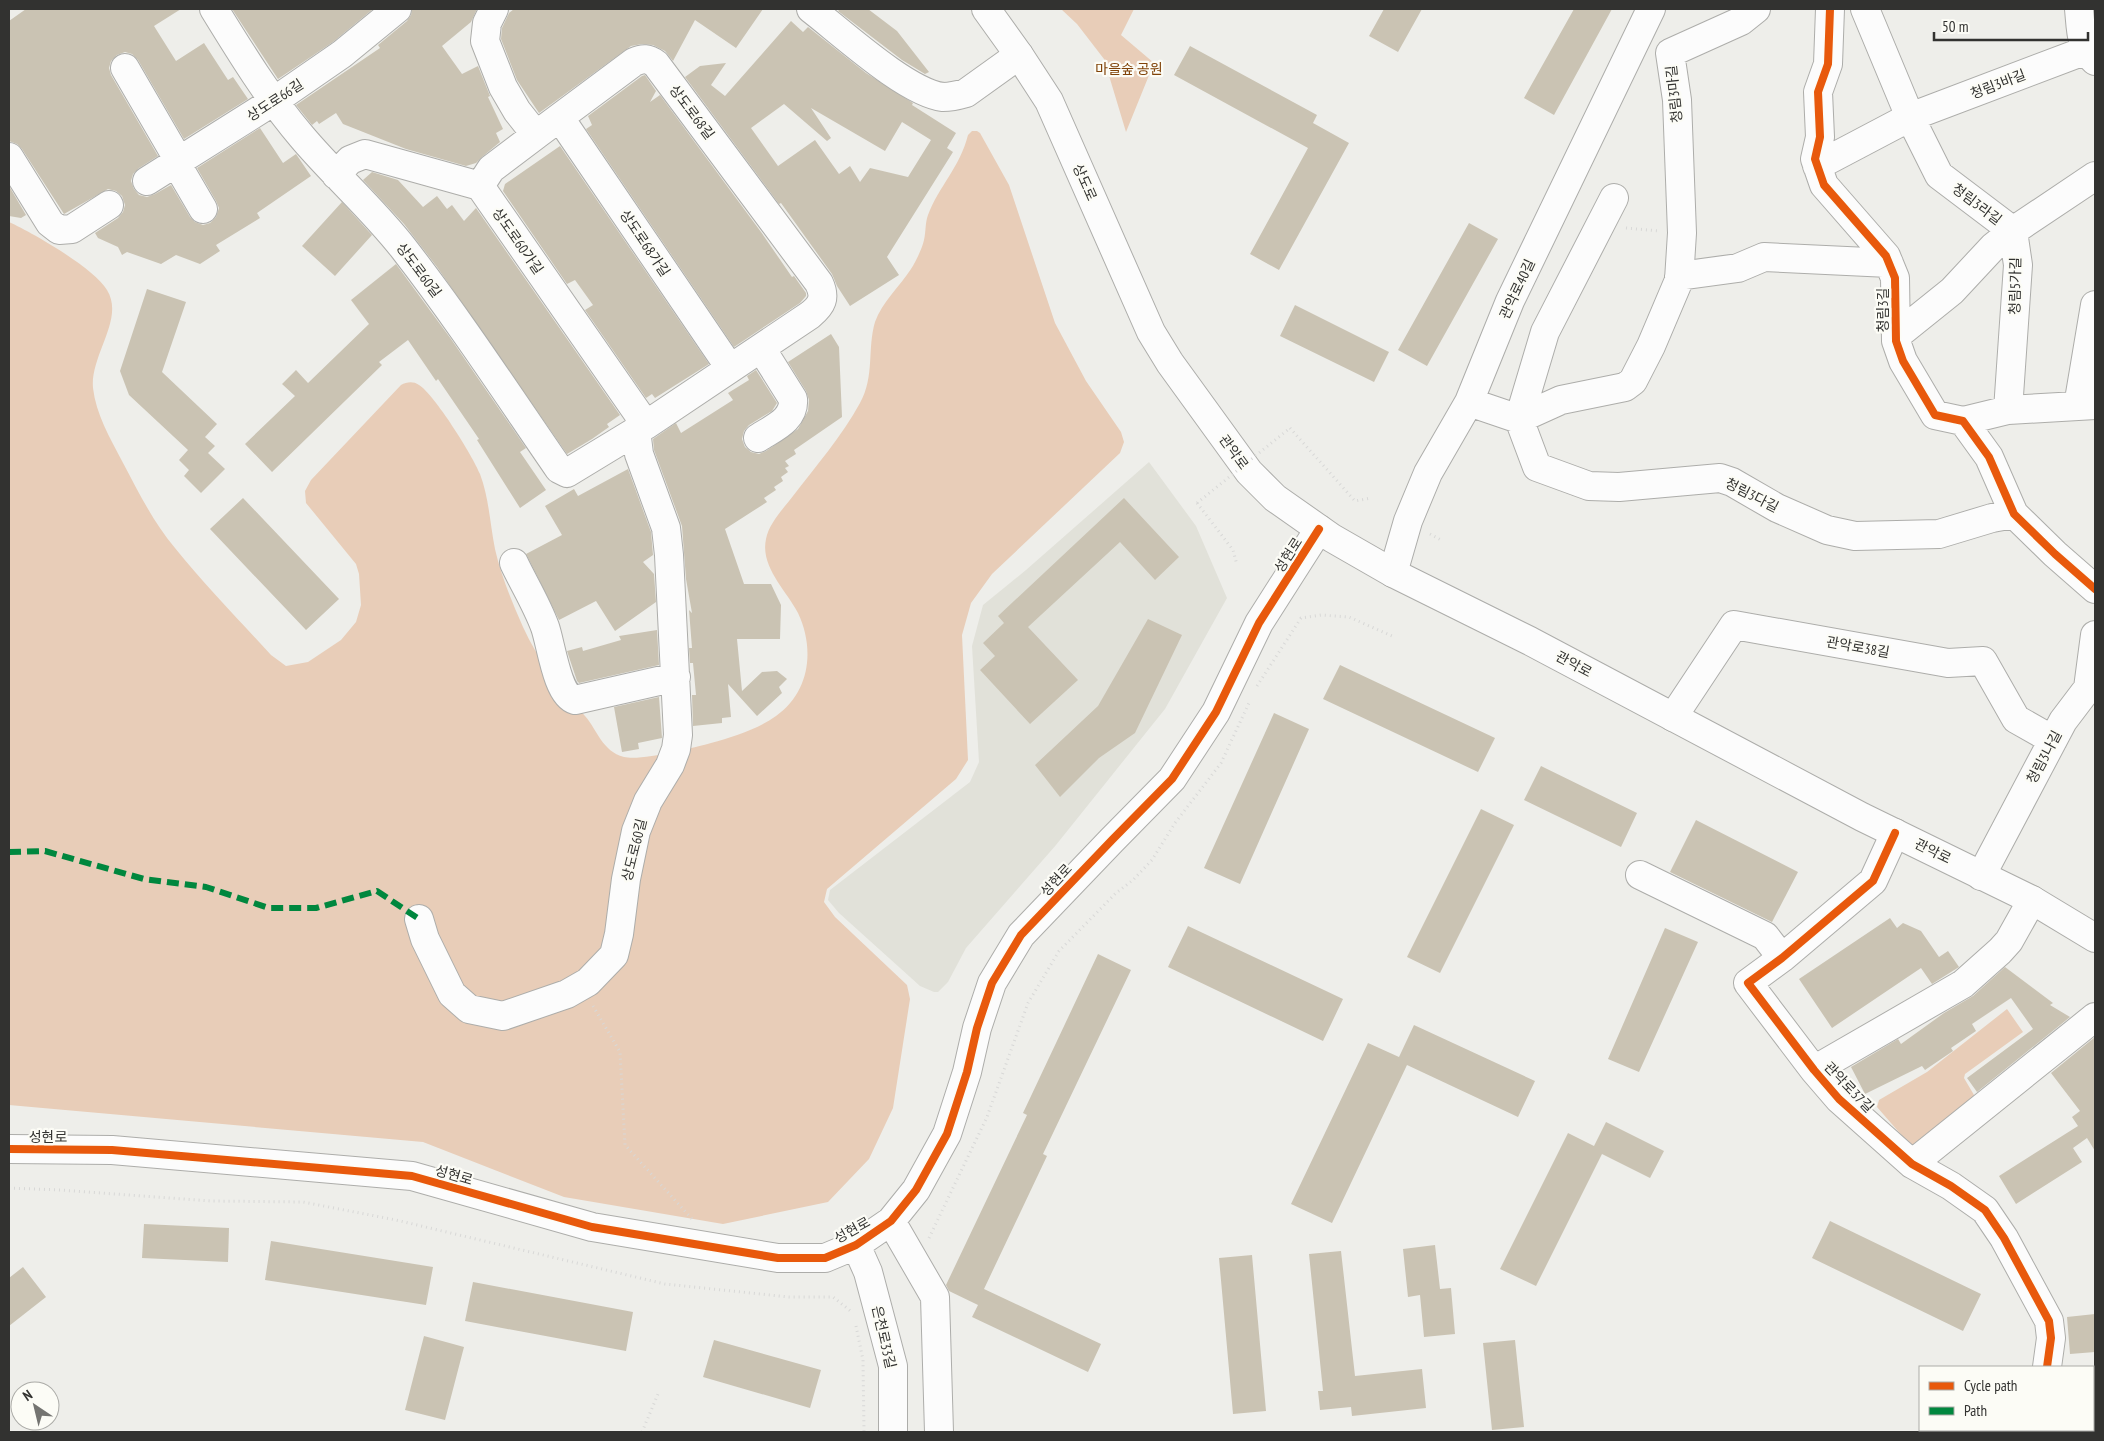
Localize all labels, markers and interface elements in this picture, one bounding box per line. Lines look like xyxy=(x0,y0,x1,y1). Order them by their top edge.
scale bar xyxy=(1934,10,2088,42)
text: 50 m xyxy=(1942,17,1968,36)
park label: 마을숲 공원 xyxy=(1095,60,1163,78)
street label: 청림3마길 xyxy=(1662,64,1686,124)
street label: 청림3바길 xyxy=(1968,65,2028,103)
street label: 상도로66길 xyxy=(243,75,307,125)
street label: 상도로68길 xyxy=(666,81,718,143)
street label: 상도로 xyxy=(1069,161,1101,203)
street label: 청림3라길 xyxy=(1948,179,2006,229)
street label: 상도로60가길 xyxy=(489,204,547,278)
street label: 상도로68가길 xyxy=(616,206,674,280)
street label: 상도로60길 xyxy=(393,239,445,301)
street label: 관악로40길 xyxy=(1495,256,1539,322)
street label: 청림5가길 xyxy=(2005,257,2025,315)
street label: 청림3길 xyxy=(1874,288,1892,332)
street label: 관악로 xyxy=(1215,431,1253,473)
street label: 청림3다길 xyxy=(1722,474,1782,516)
street label: 성현로 xyxy=(1270,534,1306,576)
street label: 관악로38길 xyxy=(1825,633,1891,661)
street label: 관악로 xyxy=(1553,647,1595,681)
street label: 청림3나길 xyxy=(2022,727,2066,787)
street label: 상도로60길 xyxy=(618,817,650,883)
street label: 관악로 xyxy=(1912,834,1954,868)
street label: 성현로 xyxy=(1036,860,1076,900)
street label: 관악로37길 xyxy=(1820,1058,1878,1116)
street label: 성현로 xyxy=(29,1128,67,1146)
street label: 성현로 xyxy=(433,1161,475,1189)
street label: 성현로 xyxy=(831,1213,873,1247)
street label: 은천로33길 xyxy=(868,1304,900,1370)
legend xyxy=(1919,1366,2094,1431)
text: Cycle path xyxy=(1964,1376,2017,1395)
north arrow xyxy=(10,1381,60,1431)
text: N xyxy=(19,1386,36,1405)
text: Path xyxy=(1964,1401,1987,1420)

